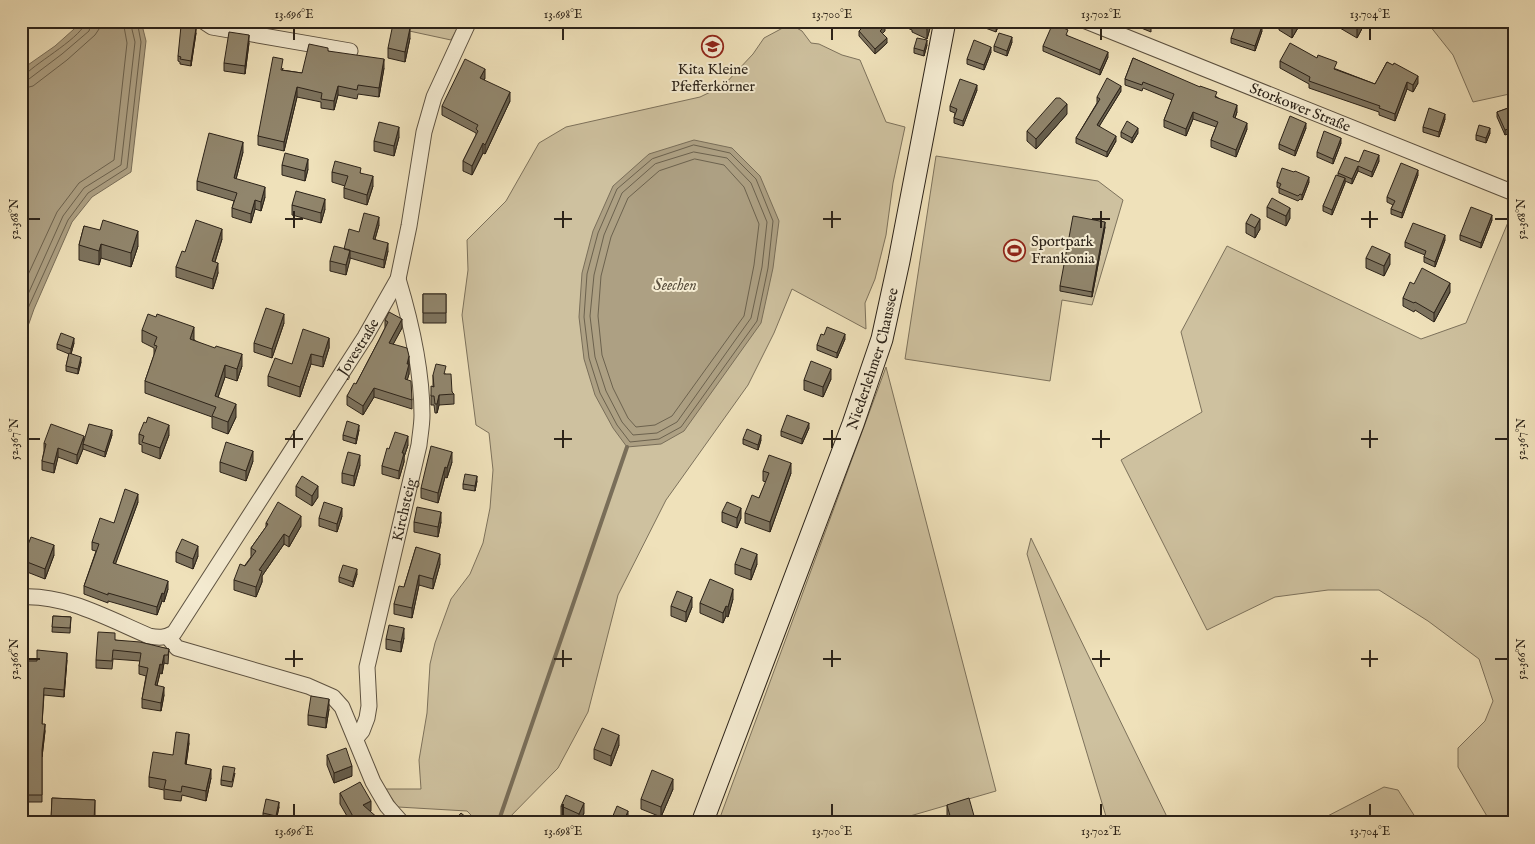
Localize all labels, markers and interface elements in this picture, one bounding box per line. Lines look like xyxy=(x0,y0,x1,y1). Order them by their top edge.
text: 13.696°E xyxy=(274,7,314,22)
text: 13.698°E xyxy=(544,7,582,22)
text: 13.700°E xyxy=(812,7,852,22)
text: 13.702°E xyxy=(1081,7,1121,22)
text: 13.704°E xyxy=(1350,7,1390,22)
school or university icon: Kita Kleine Pfefferkörner xyxy=(701,34,725,58)
place label: Kita Kleine Pfefferkörner xyxy=(671,60,756,96)
street label: Storkower Straße xyxy=(1247,78,1354,136)
text: 52.368°N xyxy=(7,198,22,239)
text: 52.368°N xyxy=(1514,198,1529,239)
place label: Sportpark Frankonia xyxy=(1031,232,1095,268)
sports icon: Sportpark Frankonia xyxy=(1003,238,1027,262)
water label: Seechen xyxy=(653,276,697,296)
street label: Niederlehmer Chaussee xyxy=(842,286,902,432)
street label: Jovestraße xyxy=(332,315,383,381)
text: 52.367°N xyxy=(7,417,22,460)
text: 52.367°N xyxy=(1514,417,1529,460)
street label: Kirchsteig xyxy=(387,475,421,543)
text: 52.366°N xyxy=(7,638,22,680)
text: 52.366°N xyxy=(1514,638,1529,680)
text: 13.696°E xyxy=(274,824,314,839)
text: 13.698°E xyxy=(544,824,582,839)
text: 13.700°E xyxy=(812,824,852,839)
text: 13.702°E xyxy=(1081,824,1121,839)
text: 13.704°E xyxy=(1350,824,1390,839)

